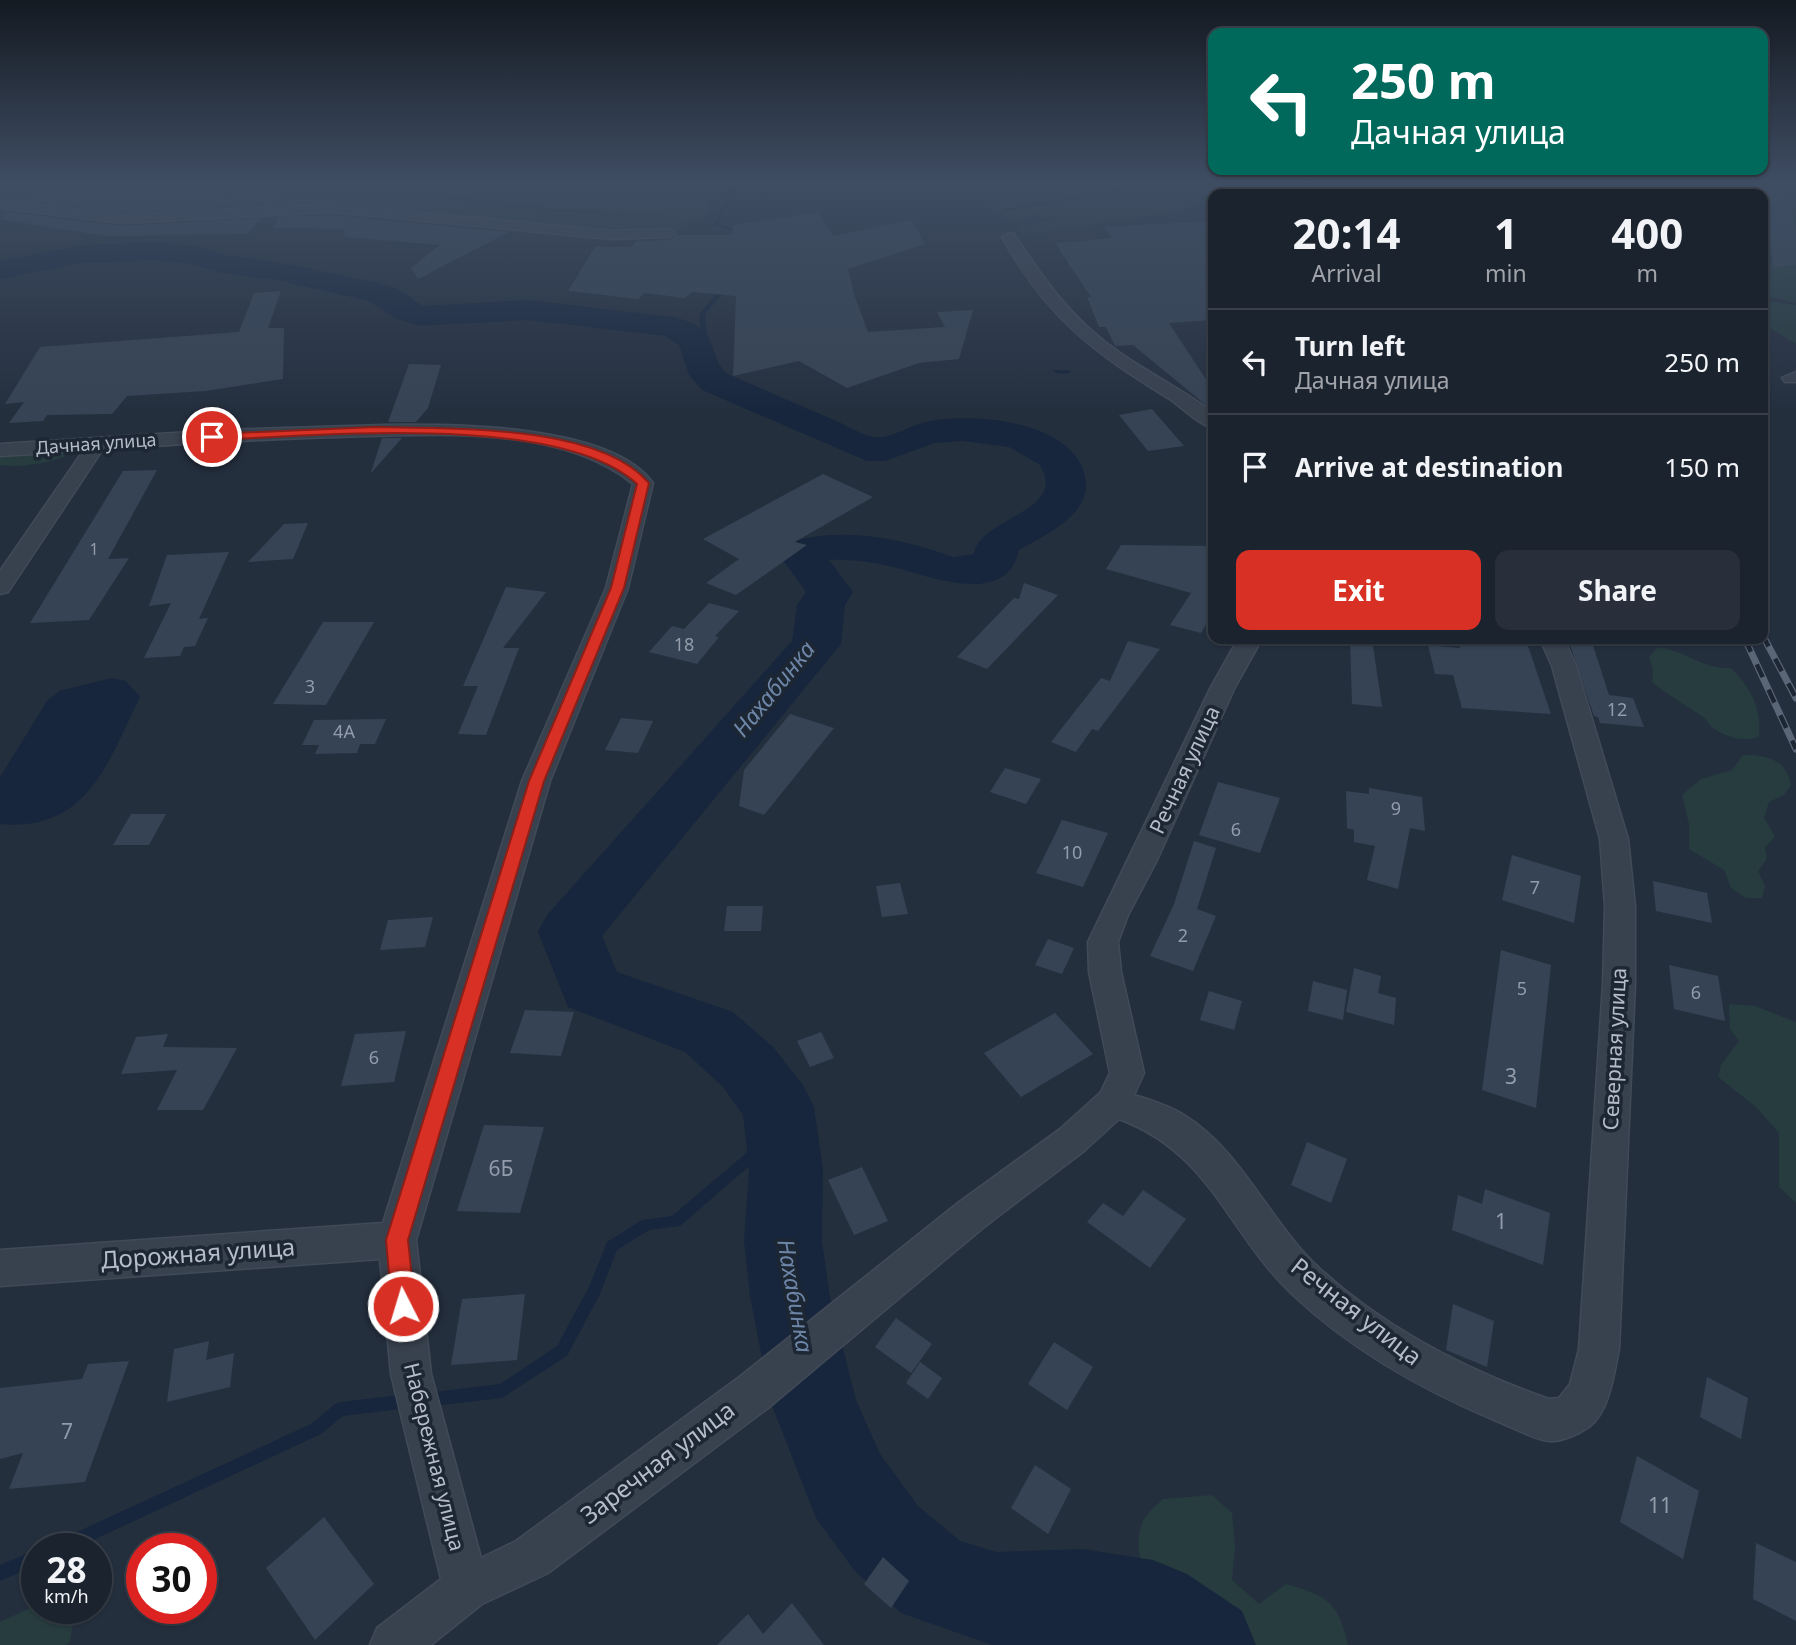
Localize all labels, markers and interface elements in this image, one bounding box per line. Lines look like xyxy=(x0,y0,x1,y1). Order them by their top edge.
text: 250 m xyxy=(1351,47,1496,113)
icon: left xyxy=(1236,56,1327,147)
text: Дачная улица xyxy=(1351,110,1566,153)
text: 20:14 xyxy=(1293,204,1400,261)
text: 1 xyxy=(1494,204,1518,261)
text: 400 xyxy=(1611,204,1683,261)
text: Arrival xyxy=(1311,257,1382,289)
text: min xyxy=(1485,257,1527,289)
text: m xyxy=(1637,257,1658,289)
text: Turn left xyxy=(1295,328,1406,364)
icon: left xyxy=(1236,343,1274,381)
text: 250 m xyxy=(1664,344,1740,380)
text: Дачная улица xyxy=(1295,364,1449,396)
pin xyxy=(182,407,242,467)
icon: arrive xyxy=(193,418,231,456)
street label: Дачная улица xyxy=(35,427,157,459)
icon: arrive xyxy=(1236,448,1274,486)
text: Arrive at destination xyxy=(1295,449,1564,485)
text: 150 m xyxy=(1664,449,1740,485)
house number: 1 xyxy=(89,538,99,560)
button: Exit xyxy=(1236,550,1481,630)
button: Share xyxy=(1495,550,1740,630)
house number: 18 xyxy=(674,632,694,656)
water label: Нахабинка xyxy=(725,634,822,743)
house number: 3 xyxy=(305,674,315,698)
house number: 12 xyxy=(1607,697,1627,721)
street label: Речная улица xyxy=(1142,701,1226,838)
house number: 4А xyxy=(333,719,355,743)
house number: 9 xyxy=(1391,796,1401,820)
house number: 6 xyxy=(1231,817,1241,841)
house number: 10 xyxy=(1062,840,1082,864)
house number: 7 xyxy=(1530,875,1540,899)
house number: 2 xyxy=(1178,923,1188,947)
street label: Северная улица xyxy=(1596,967,1632,1131)
house number: 5 xyxy=(1517,976,1527,1000)
house number: 6 xyxy=(1691,980,1701,1004)
house number: 6 xyxy=(369,1045,379,1069)
house number: 3 xyxy=(1505,1062,1517,1090)
house number: 6Б xyxy=(489,1154,513,1182)
house number: 1 xyxy=(1495,1207,1507,1235)
street label: Дорожная улица xyxy=(100,1229,296,1276)
water label: Нахабинка xyxy=(770,1237,822,1355)
street label: Речная улица xyxy=(1285,1249,1429,1372)
position arrow xyxy=(366,1269,440,1343)
street label: Набережная улица xyxy=(398,1360,472,1554)
street label: Заречная улица xyxy=(573,1393,741,1531)
house number: 7 xyxy=(61,1417,73,1445)
house number: 11 xyxy=(1648,1491,1672,1519)
speed limit sign: 30 xyxy=(126,1533,217,1624)
text: 28 xyxy=(46,1546,87,1593)
text: km/h xyxy=(44,1584,89,1608)

